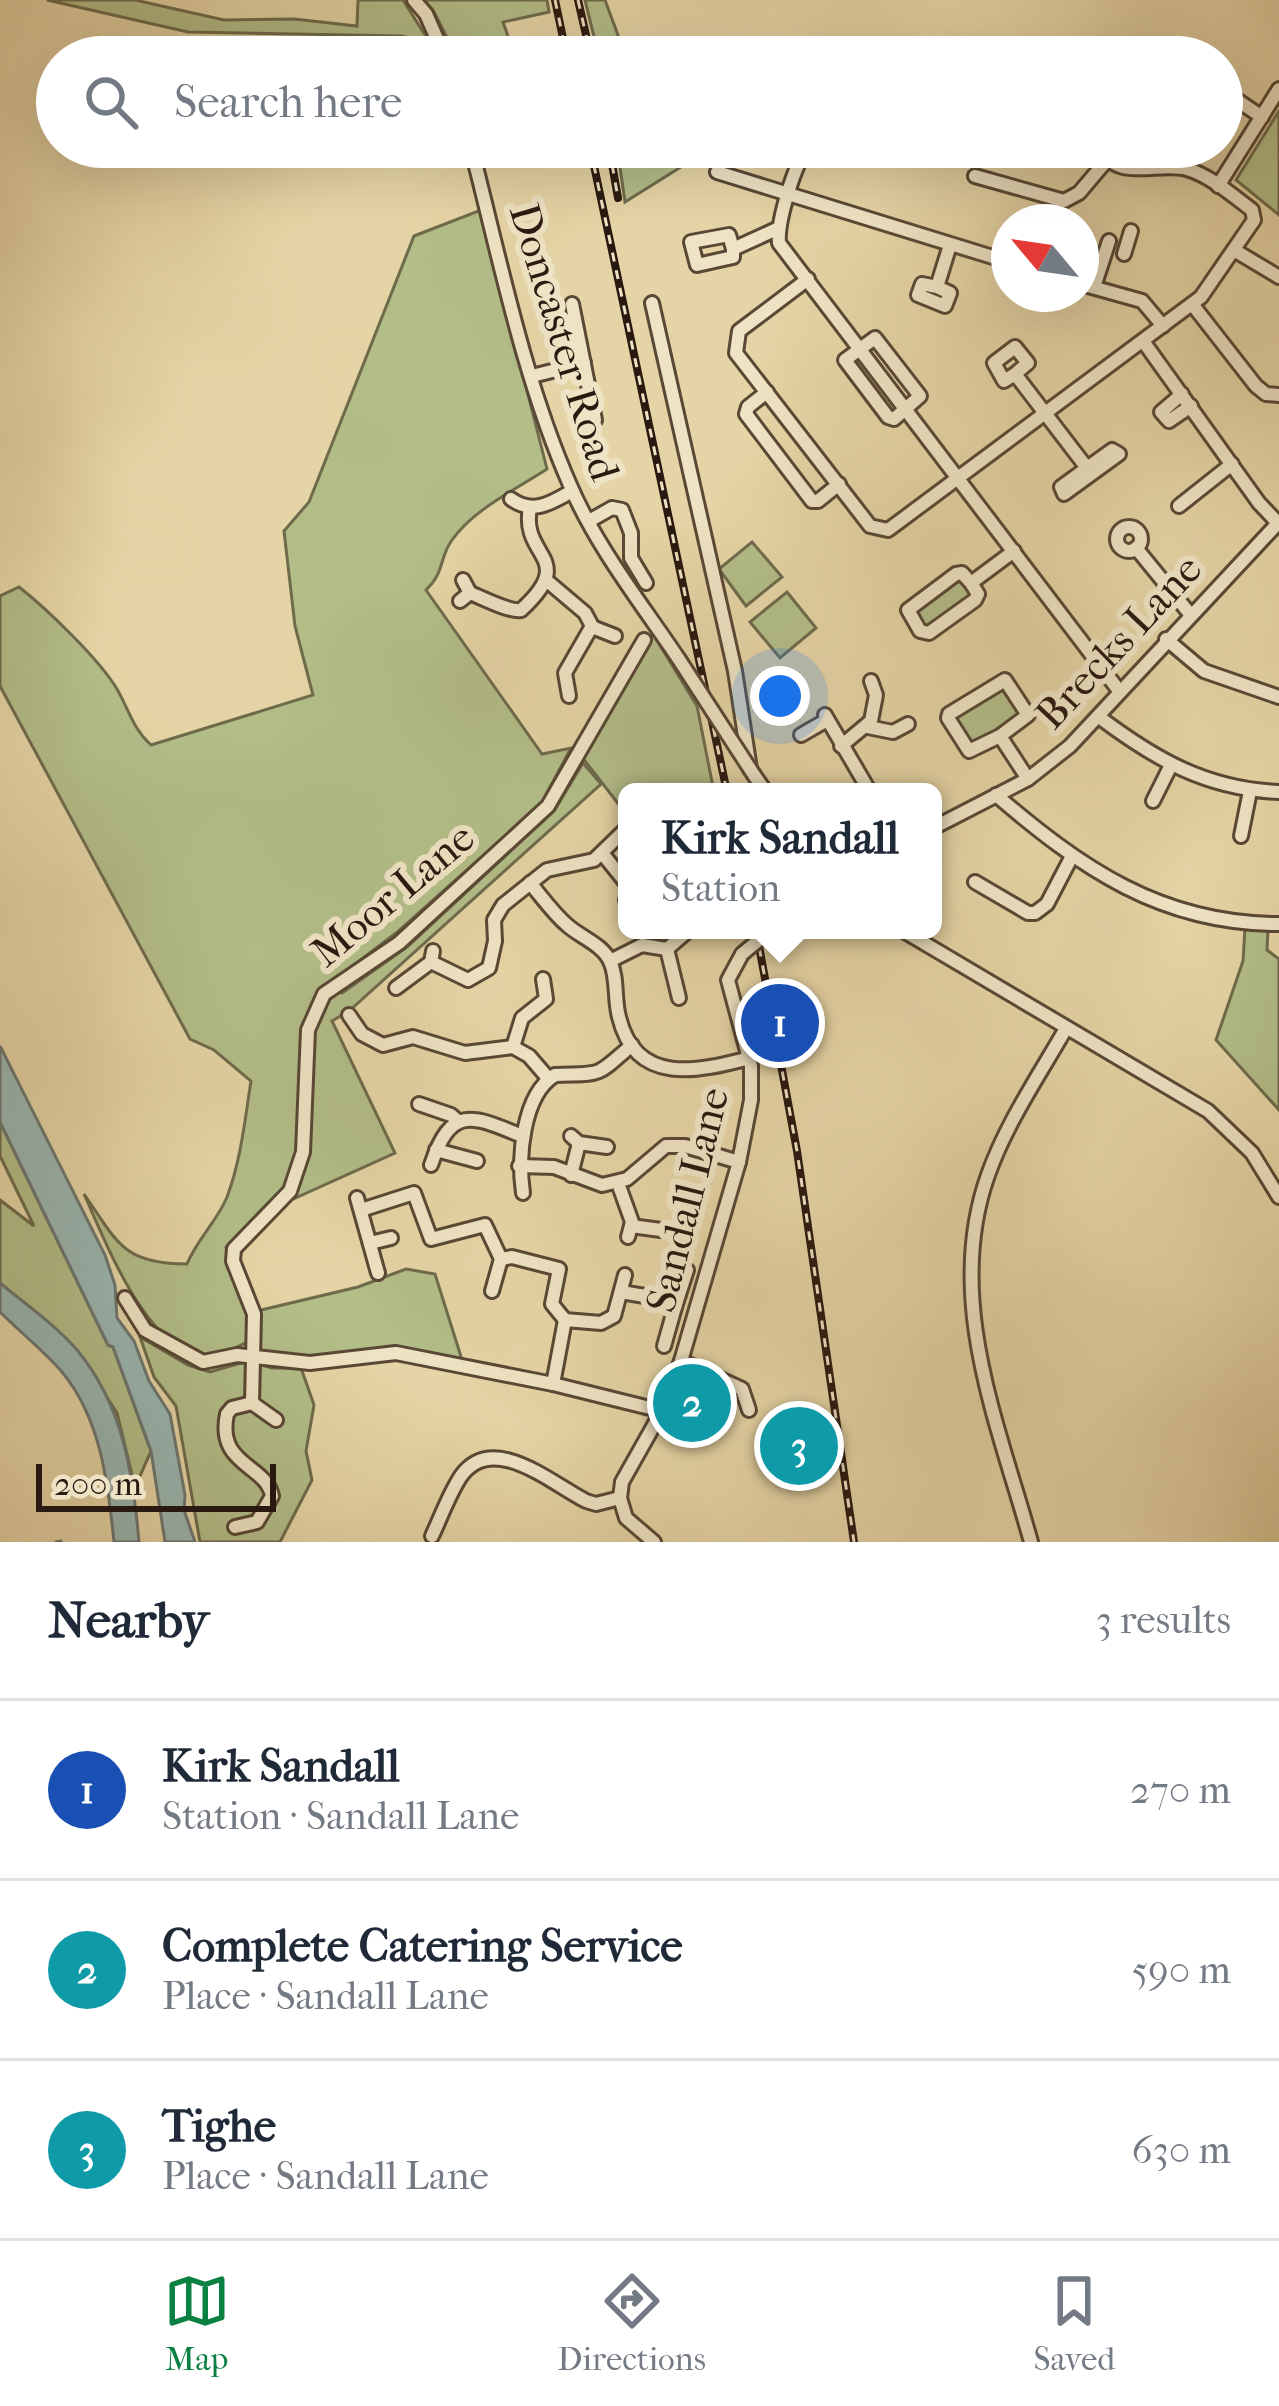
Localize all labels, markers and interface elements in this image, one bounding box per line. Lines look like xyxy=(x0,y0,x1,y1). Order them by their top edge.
search box xyxy=(36,36,1243,168)
icon: search xyxy=(78,69,144,135)
text: Search here xyxy=(174,76,402,129)
street label: Doncaster Road xyxy=(499,198,630,487)
north arrow xyxy=(991,204,1099,312)
street label: Brecks Lane xyxy=(1026,545,1212,739)
your location xyxy=(750,666,810,726)
popup xyxy=(618,783,942,939)
text: Kirk Sandall xyxy=(661,812,899,865)
street label: Moor Lane xyxy=(302,813,484,977)
text: Station xyxy=(661,865,781,911)
pin: 1 xyxy=(741,978,819,1068)
street label: Sandall Lane xyxy=(636,1083,740,1317)
pin: 2 xyxy=(653,1358,731,1448)
pin: 3 xyxy=(760,1401,838,1491)
scale bar xyxy=(36,1458,276,1511)
text: 200 m xyxy=(54,1465,142,1504)
text: Nearby xyxy=(48,1590,209,1650)
text: 3 results xyxy=(1096,1597,1231,1643)
text: Kirk Sandall xyxy=(162,1740,400,1793)
text: 1 xyxy=(80,1767,94,1813)
text: 270 m xyxy=(1130,1767,1231,1813)
text: Station · Sandall Lane xyxy=(162,1793,519,1839)
text: Complete Catering Service xyxy=(162,1920,683,1973)
text: 2 xyxy=(77,1947,97,1993)
text: 590 m xyxy=(1131,1947,1231,1993)
text: Place · Sandall Lane xyxy=(162,1973,489,2019)
text: Tighe xyxy=(162,2100,276,2153)
text: 3 xyxy=(79,2127,95,2173)
text: 630 m xyxy=(1132,2127,1231,2173)
text: Place · Sandall Lane xyxy=(162,2153,489,2199)
tab: Map xyxy=(164,2268,230,2379)
tab: Directions xyxy=(557,2268,706,2379)
tab: Saved xyxy=(1033,2268,1115,2379)

